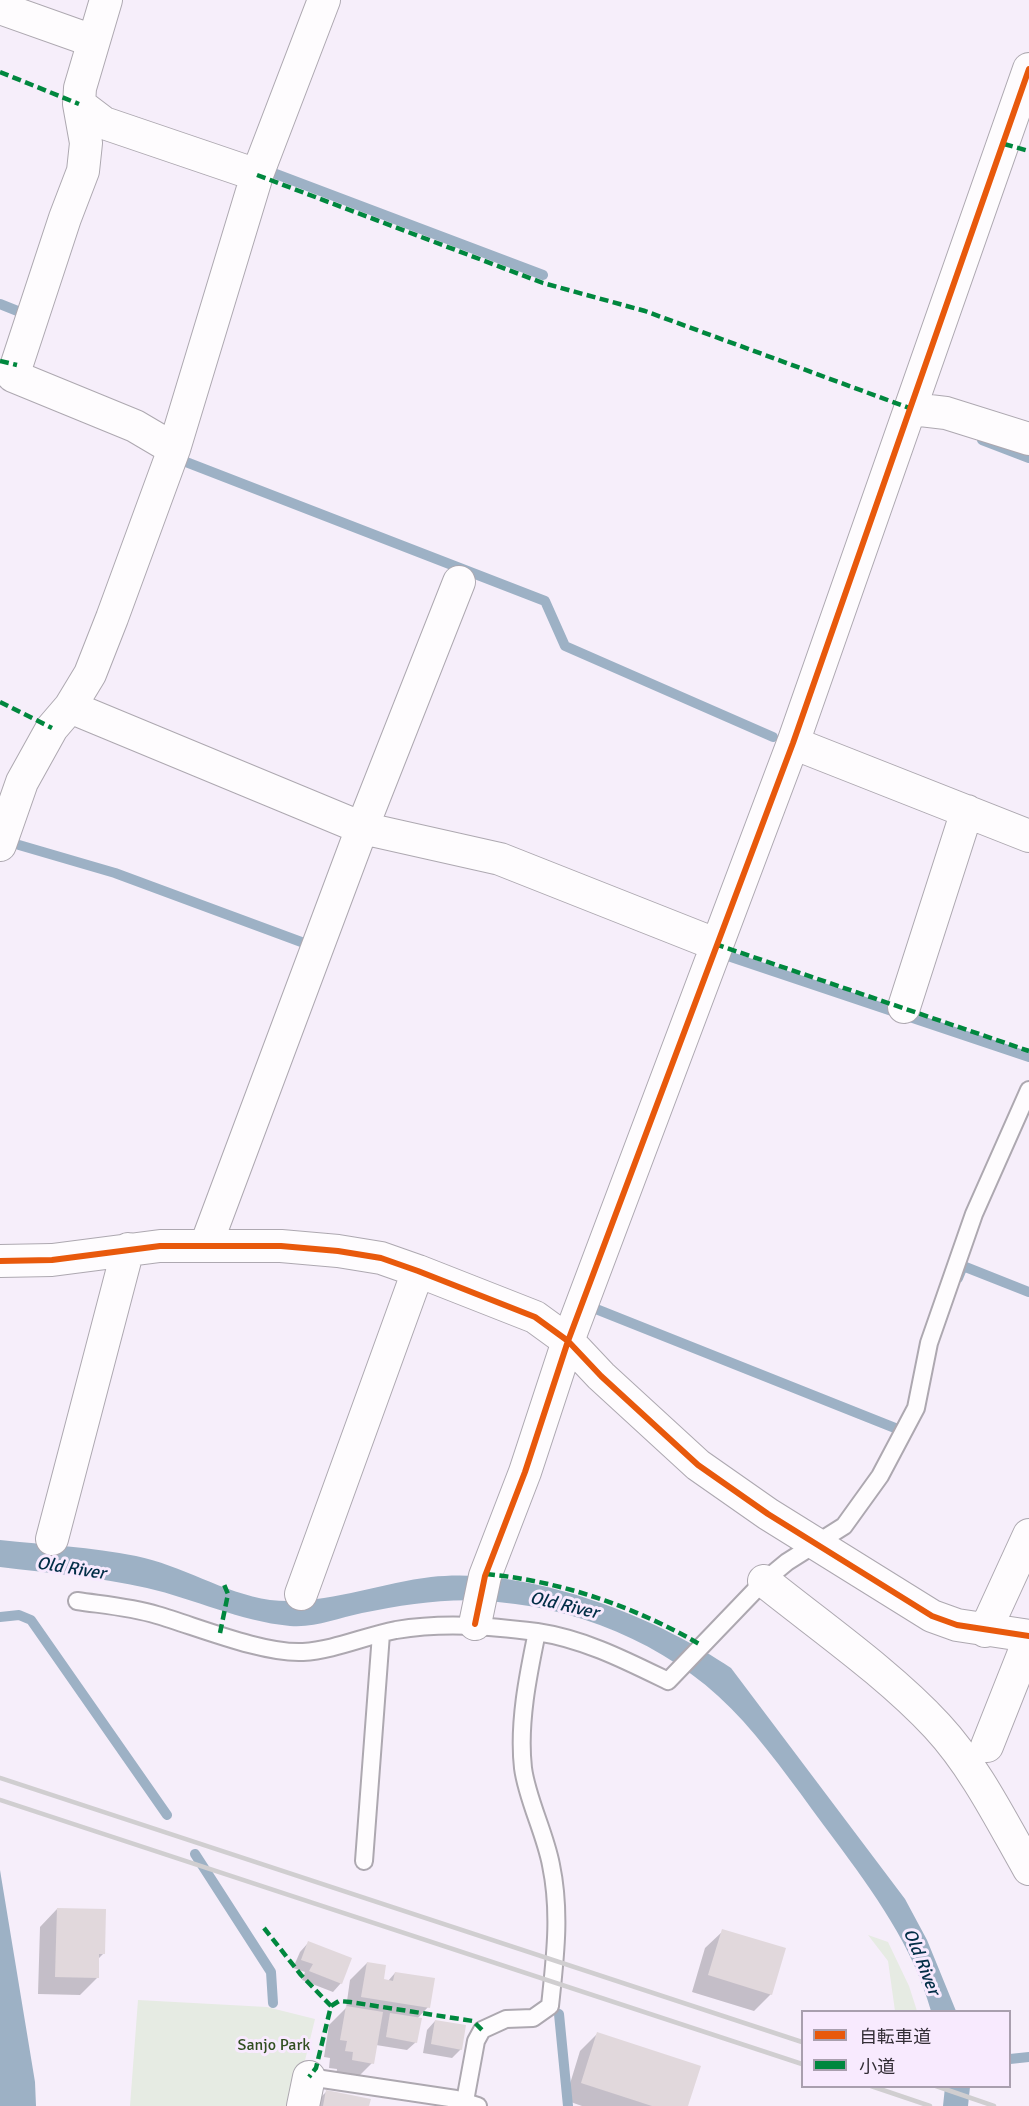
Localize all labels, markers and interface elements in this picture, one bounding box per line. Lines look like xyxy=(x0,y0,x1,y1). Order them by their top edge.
water label: Old River xyxy=(35,1553,107,1585)
water label: Old River xyxy=(528,1588,600,1624)
water label: Old River xyxy=(898,1926,944,1998)
legend xyxy=(801,2010,1011,2088)
text: 自転車道 xyxy=(859,2026,931,2048)
park label: Sanjo Park xyxy=(238,2036,310,2056)
text: 小道 xyxy=(859,2056,895,2078)

